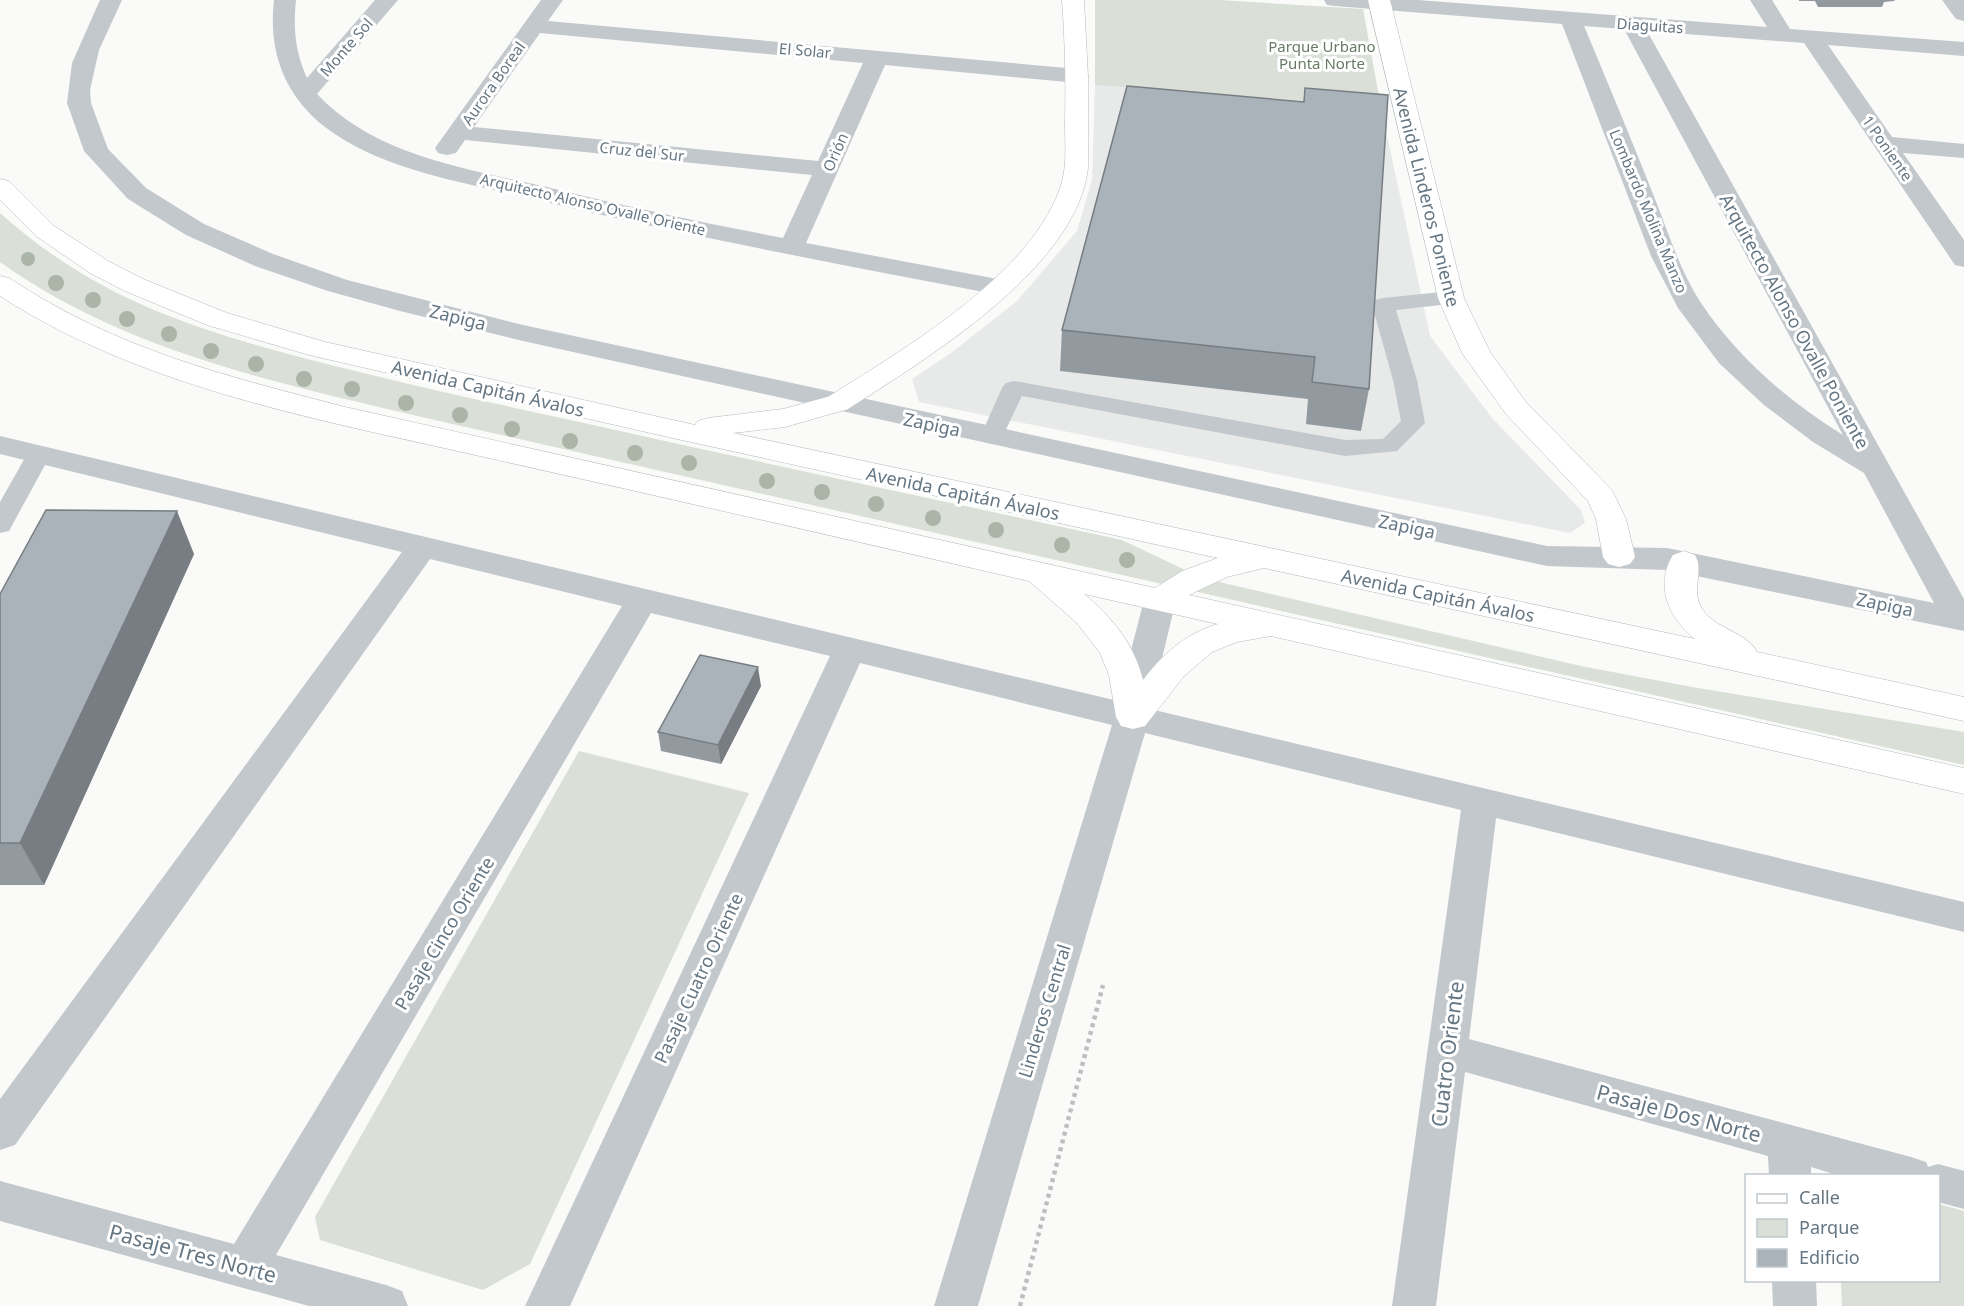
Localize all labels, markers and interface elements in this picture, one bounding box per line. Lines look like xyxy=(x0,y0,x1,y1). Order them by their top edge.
street label: Diaguitas xyxy=(1616,13,1684,37)
street label: Monte Sol xyxy=(315,14,377,80)
park label: Parque Urbano Punta Norte xyxy=(1268,36,1376,73)
street label: Aurora Boreal xyxy=(457,37,529,129)
street label: El Solar xyxy=(778,38,832,62)
street label: Avenida Linderos Poniente xyxy=(1388,85,1466,309)
street label: 1 Poniente xyxy=(1858,111,1918,185)
street label: Lombardo Molina Manzo xyxy=(1605,126,1693,296)
street label: Orión xyxy=(818,130,852,174)
street label: Cruz del Sur xyxy=(599,137,685,165)
street label: Arquitecto Alonso Ovalle Oriente xyxy=(478,168,708,240)
street label: Arquitecto Alonso Ovalle Poniente xyxy=(1715,189,1875,453)
street label: Zapiga xyxy=(427,298,489,336)
street label: Avenida Capitán Ávalos xyxy=(389,354,587,422)
street label: Zapiga xyxy=(901,406,963,442)
street label: Avenida Capitán Ávalos xyxy=(864,461,1062,525)
street label: Zapiga xyxy=(1376,508,1438,544)
street label: Avenida Capitán Ávalos xyxy=(1339,563,1537,627)
street label: Zapiga xyxy=(1854,586,1916,622)
street label: Pasaje Cinco Oriente xyxy=(389,852,499,1014)
street label: Pasaje Cuatro Oriente xyxy=(648,889,748,1067)
street label: Linderos Central xyxy=(1012,941,1076,1081)
street label: Cuatro Oriente xyxy=(1424,979,1470,1129)
street label: Pasaje Dos Norte xyxy=(1594,1078,1764,1148)
legend xyxy=(1745,1174,1940,1282)
text: Calle xyxy=(1799,1185,1840,1209)
text: Parque xyxy=(1799,1215,1859,1239)
street label: Pasaje Tres Norte xyxy=(106,1217,280,1289)
text: Edificio xyxy=(1799,1245,1860,1269)

